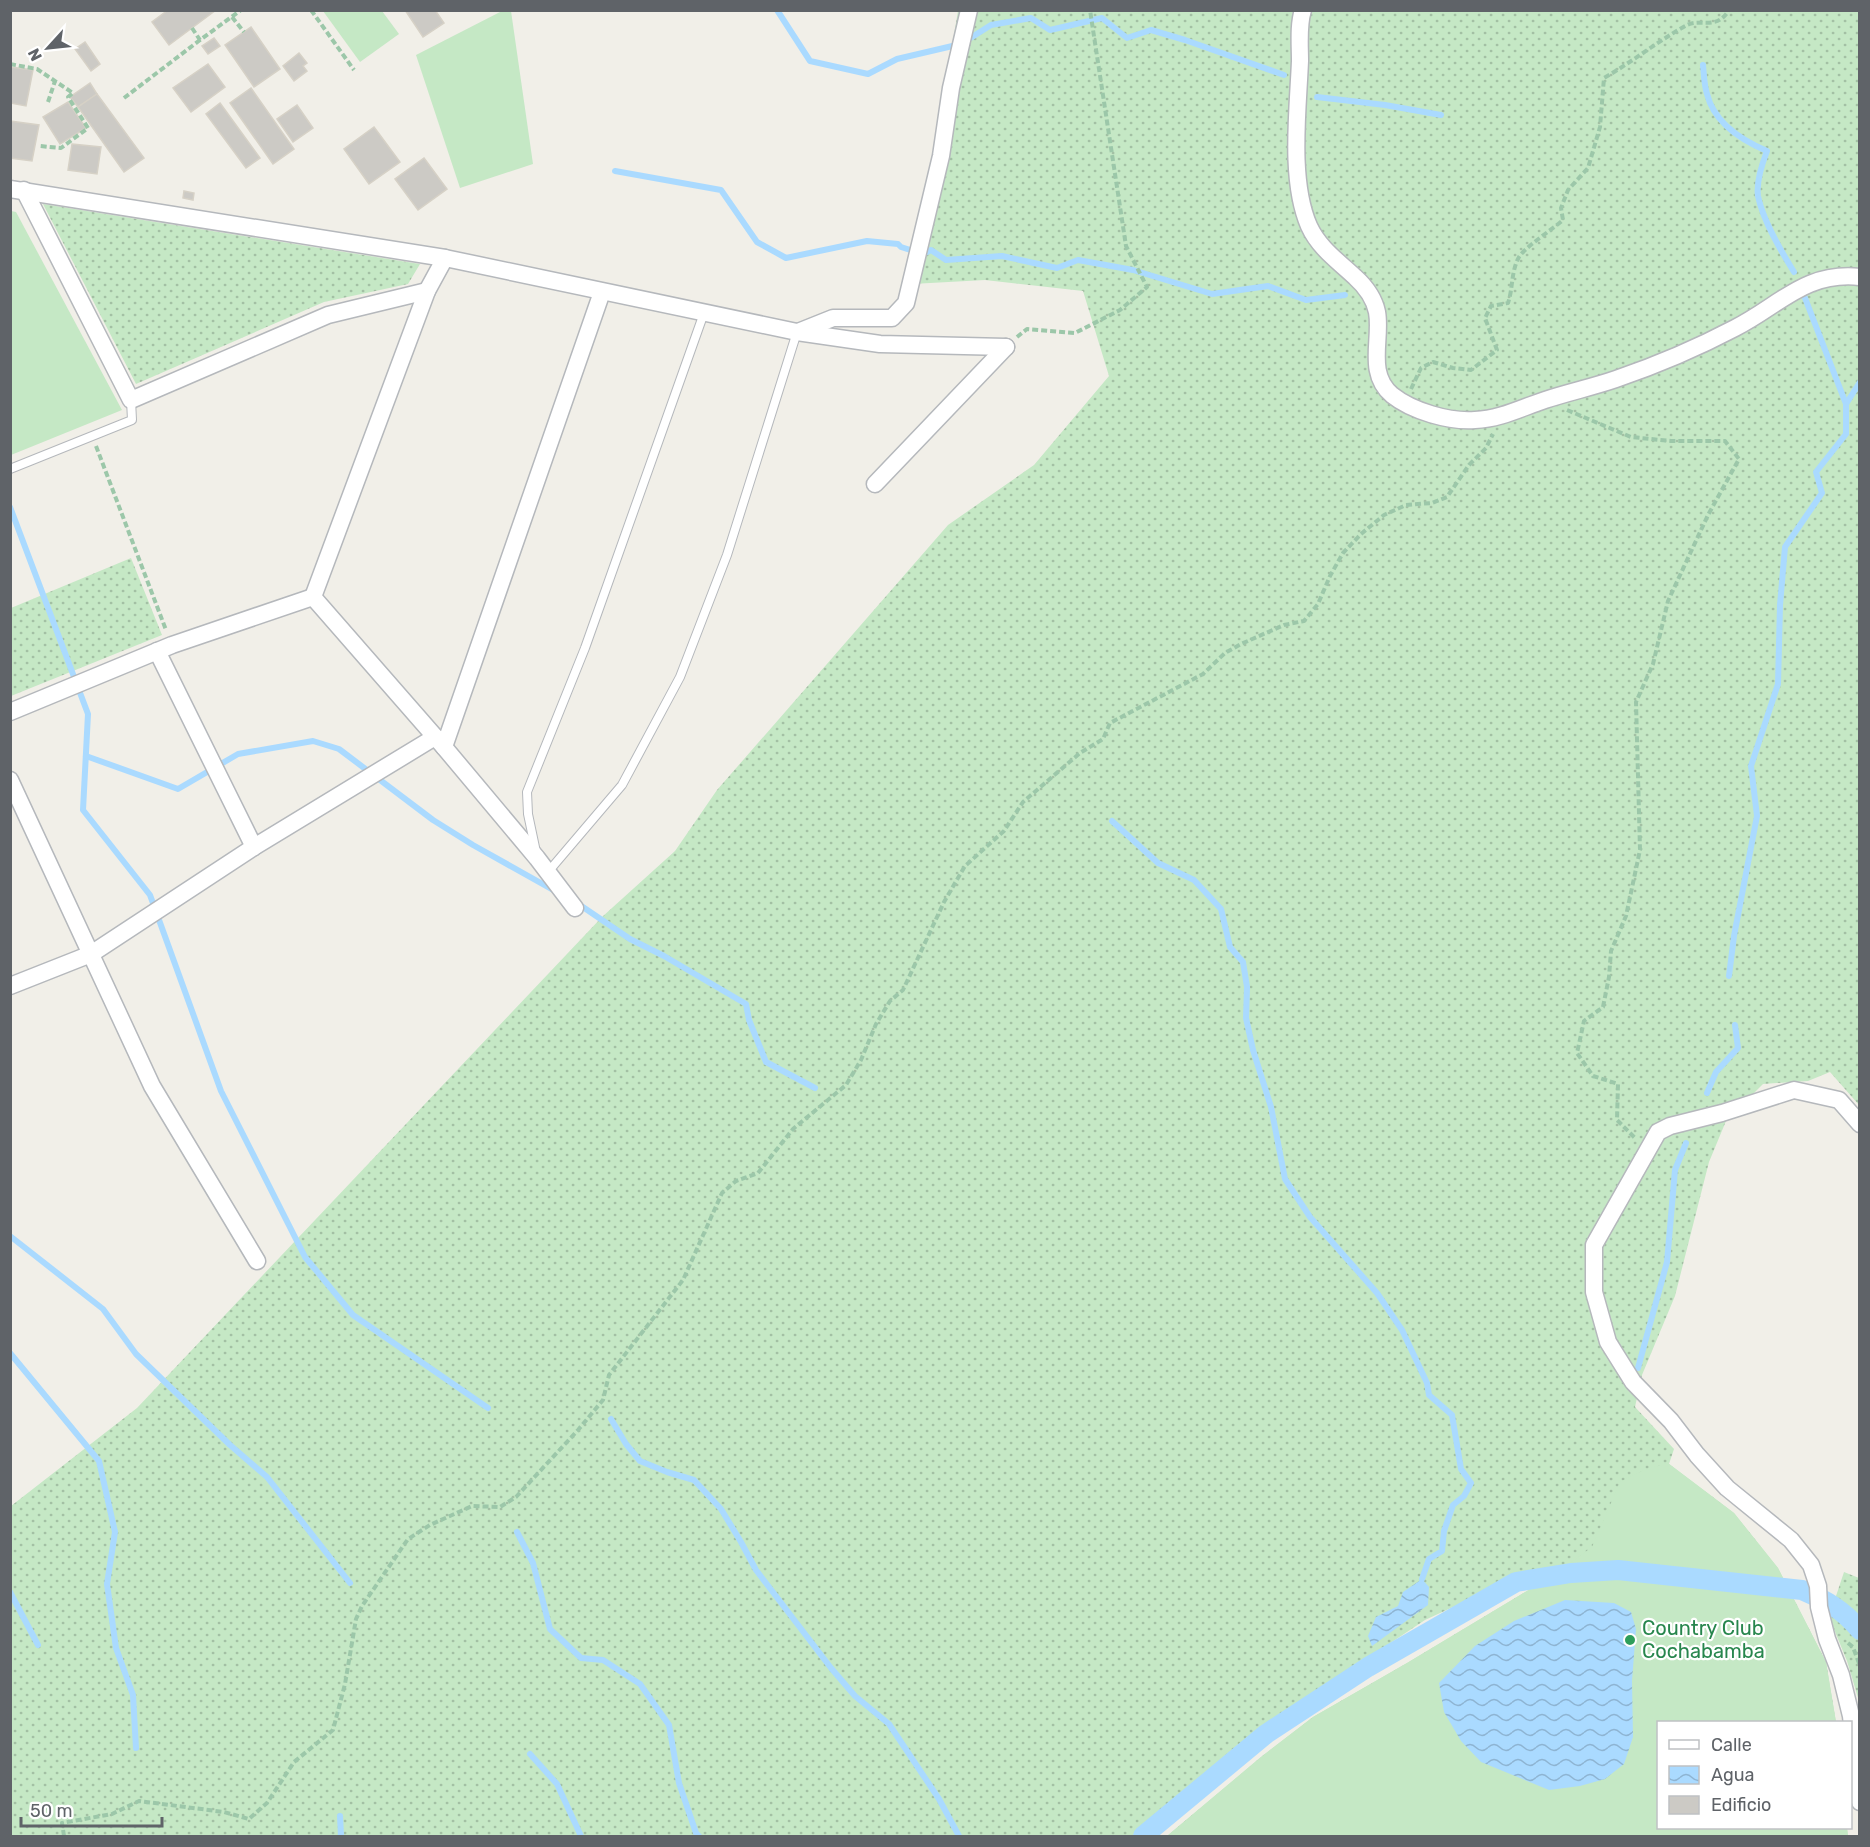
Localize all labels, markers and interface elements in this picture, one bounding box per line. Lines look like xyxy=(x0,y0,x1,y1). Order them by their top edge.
north arrow xyxy=(18,18,78,78)
text: N xyxy=(24,45,46,64)
place label: Country Club Cochabamba xyxy=(1642,1616,1765,1663)
marker: Country Club Cochabamba xyxy=(1623,1633,1637,1647)
legend xyxy=(1657,1721,1852,1829)
text: Calle xyxy=(1711,1734,1752,1756)
text: Agua xyxy=(1711,1764,1754,1786)
scale bar xyxy=(21,1790,162,1828)
text: Edificio xyxy=(1711,1794,1771,1816)
text: 50 m xyxy=(30,1800,73,1822)

